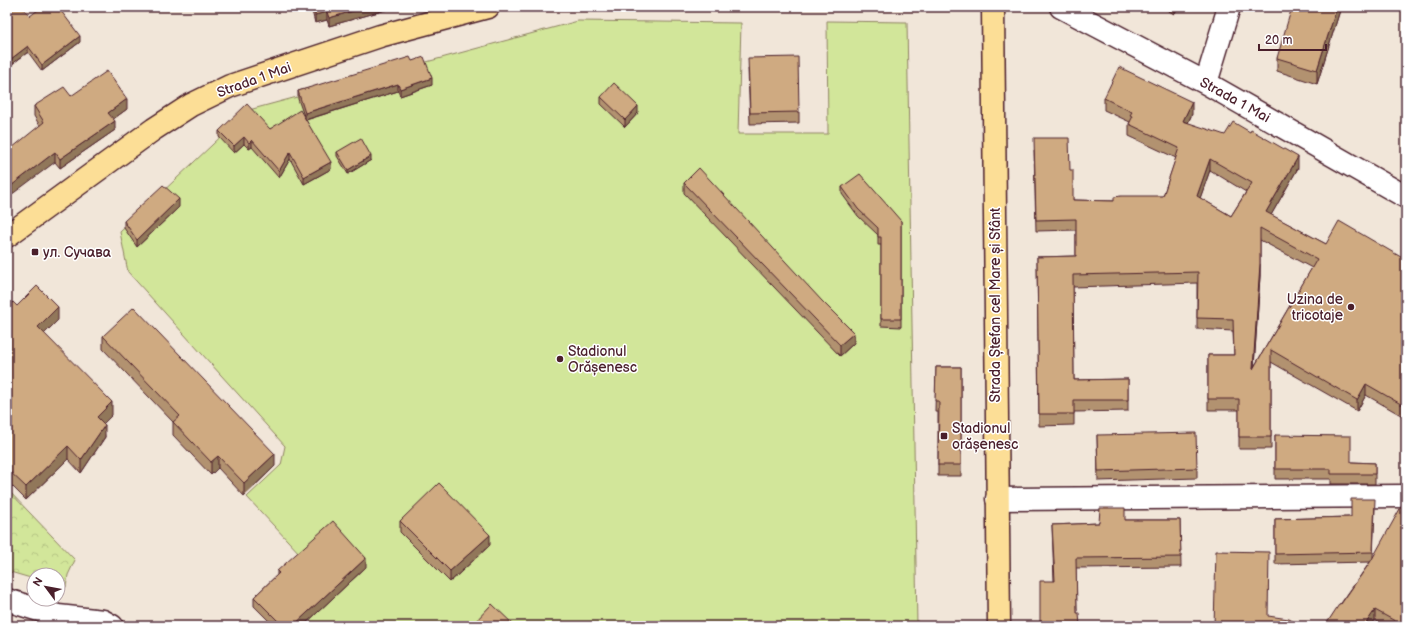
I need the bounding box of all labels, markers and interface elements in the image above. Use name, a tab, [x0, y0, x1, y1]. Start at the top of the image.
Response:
scale bar	[1259, 26, 1326, 52]
text: 20 m	[1265, 33, 1292, 48]
street label: Strada 1 Mai	[215, 59, 293, 101]
street label: Strada 1 Mai	[1197, 74, 1273, 126]
street label: Strada Ștefan cel Mare și Sfânt	[987, 207, 1004, 402]
place label: ул. Сучава	[43, 244, 112, 261]
marker: ул. Сучава	[30, 247, 40, 257]
place label: Uzina de tricotaje	[1287, 291, 1343, 324]
marker: Uzina de tricotaje	[1346, 302, 1356, 312]
place label: Stadionul Orășenesc	[568, 343, 637, 376]
marker: Stadionul Orășenesc	[555, 354, 565, 364]
place label: Stadionul orășenesc	[952, 420, 1018, 453]
marker: Stadionul orășenesc	[939, 431, 949, 441]
north arrow	[26, 567, 66, 607]
text: N	[30, 575, 46, 589]

